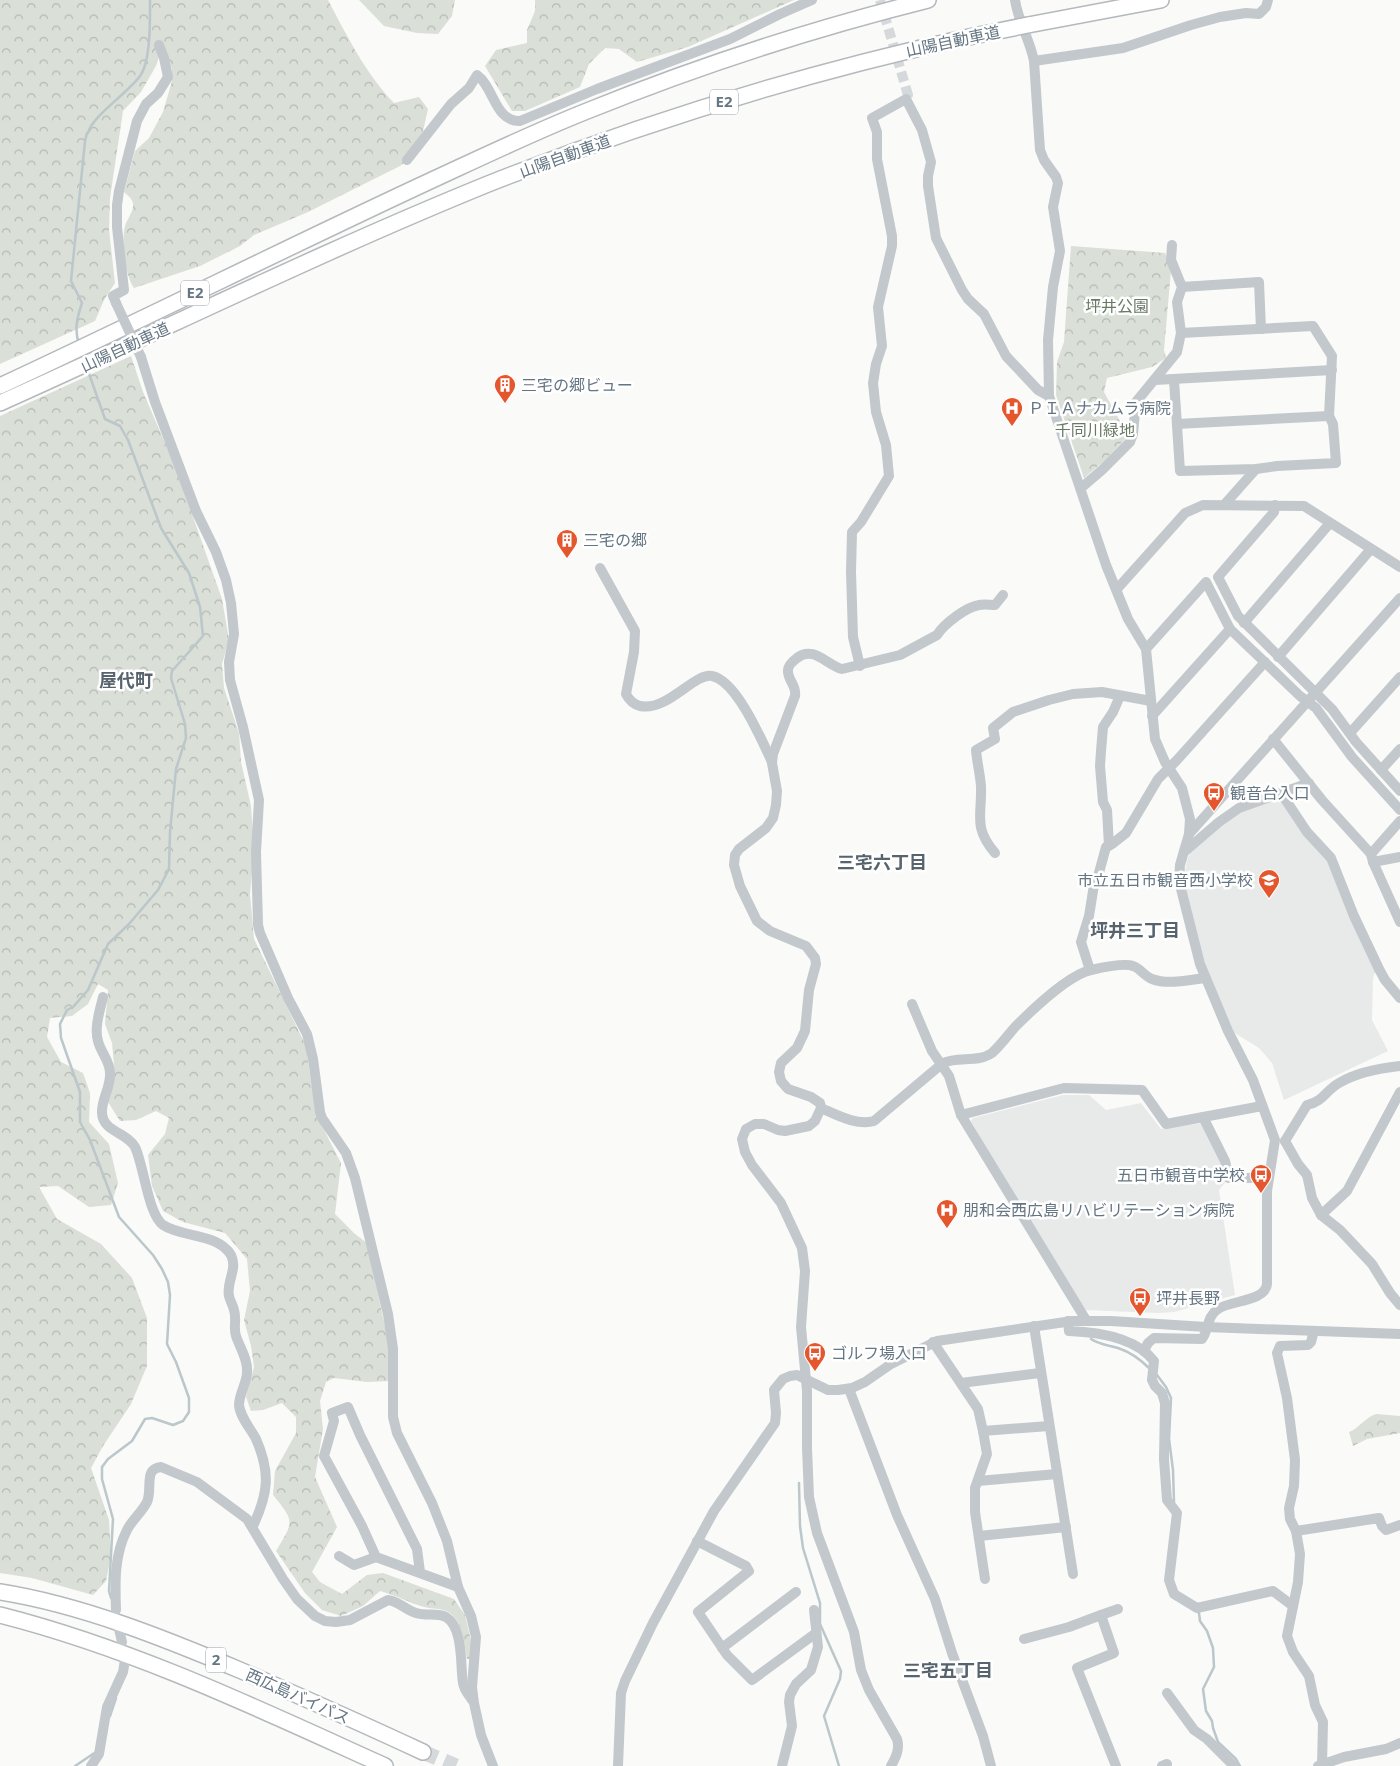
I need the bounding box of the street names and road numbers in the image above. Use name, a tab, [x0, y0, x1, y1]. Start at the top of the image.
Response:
street label: 山陽自動車道	[904, 20, 1002, 62]
road number: E2	[710, 90, 738, 114]
street label: 山陽自動車道	[516, 129, 614, 183]
road number: E2	[181, 280, 209, 306]
street label: 山陽自動車道	[77, 317, 173, 377]
road number: 2	[206, 1648, 226, 1672]
street label: 西広島バイパス	[243, 1663, 353, 1729]

